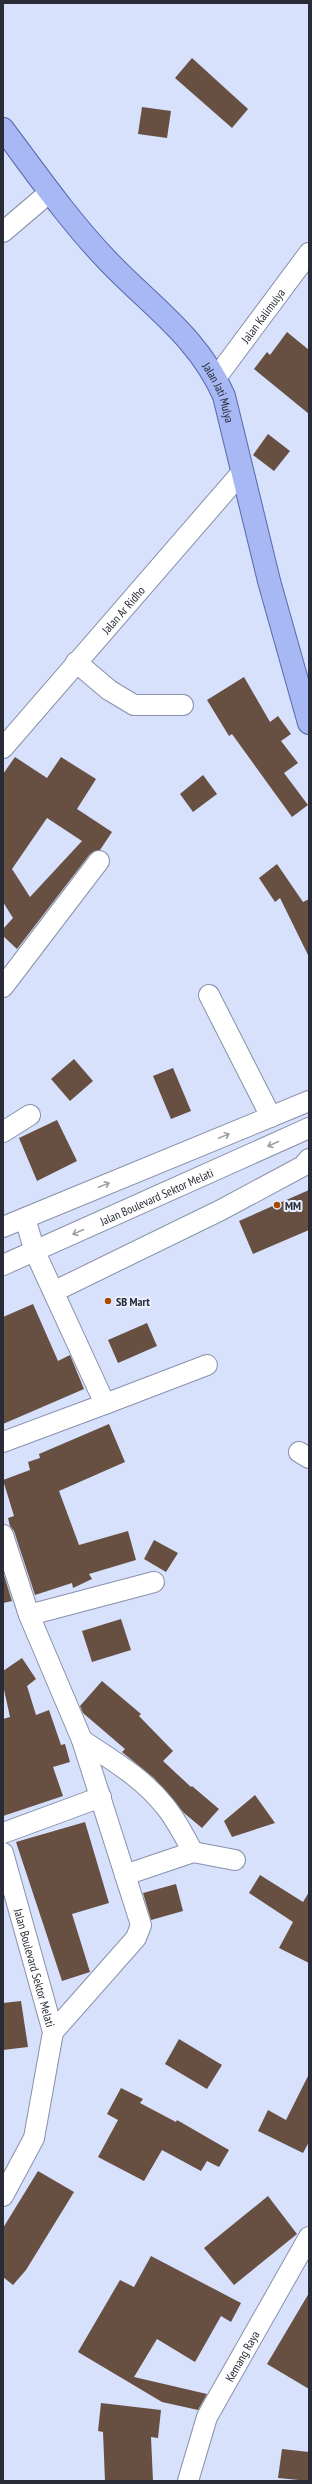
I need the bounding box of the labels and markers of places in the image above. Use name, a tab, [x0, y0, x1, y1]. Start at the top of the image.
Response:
place label: MM	[285, 1198, 301, 1213]
marker: MM	[272, 1200, 282, 1210]
place label: SB Mart	[116, 1294, 150, 1309]
marker: SB Mart	[103, 1296, 113, 1306]

